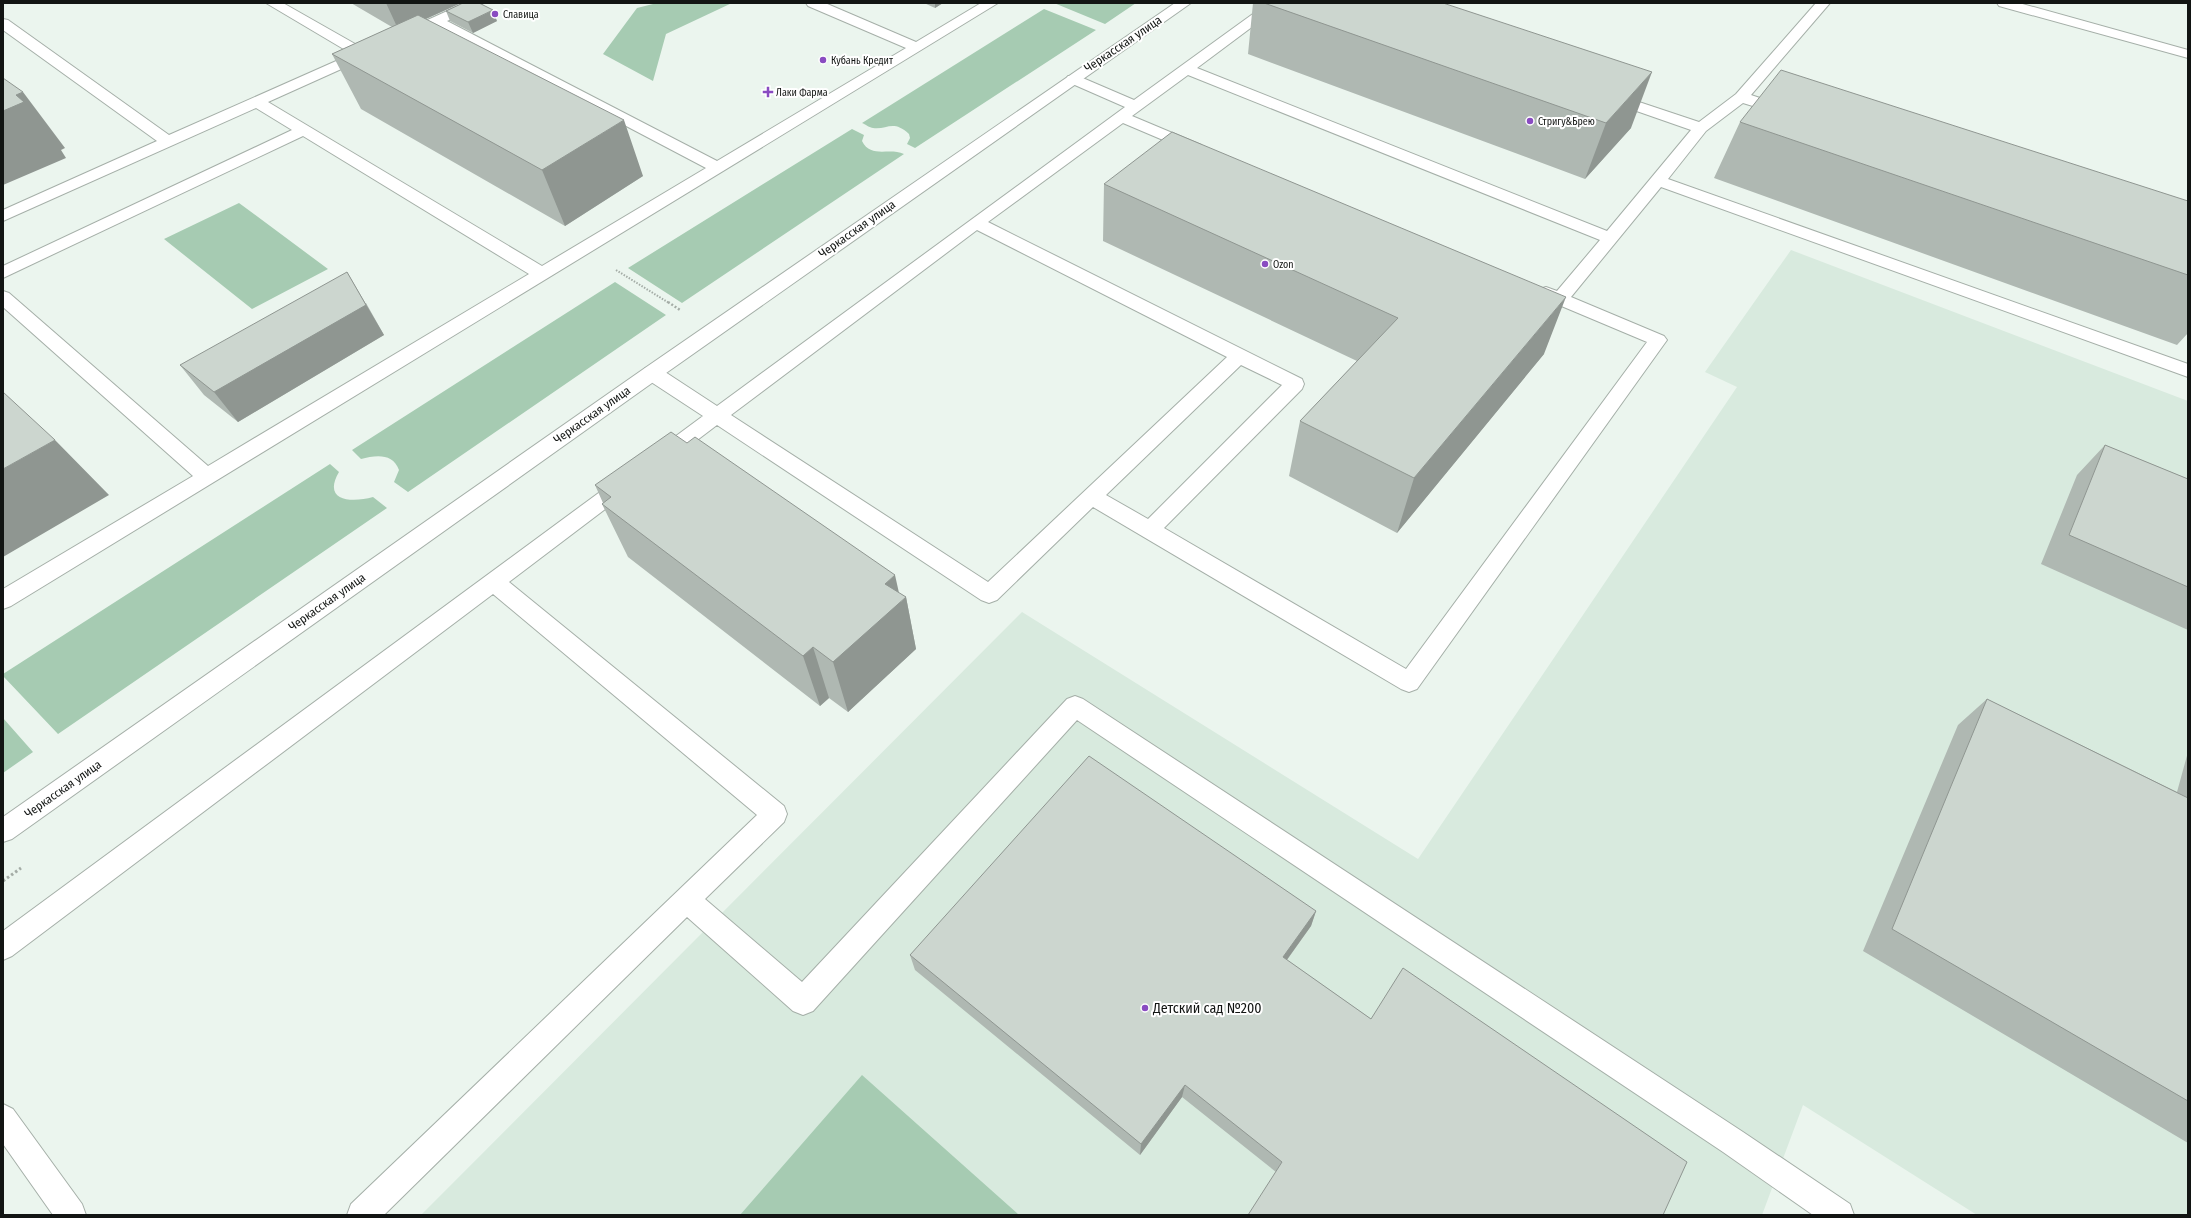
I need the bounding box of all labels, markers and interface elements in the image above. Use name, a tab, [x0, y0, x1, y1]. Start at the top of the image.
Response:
marker: Славица	[490, 9, 500, 19]
place label: Славица	[503, 9, 539, 21]
street label: Черкасская улица	[1082, 13, 1164, 75]
marker: Кубань Кредит	[818, 55, 828, 65]
place label: Кубань Кредит	[831, 55, 894, 67]
marker: Лаки Фарма	[763, 87, 773, 97]
place label: Лаки Фарма	[776, 87, 828, 99]
marker: Стригу&Брею	[1525, 116, 1535, 126]
place label: Стригу&Брею	[1538, 116, 1595, 128]
street label: Черкасская улица	[816, 197, 898, 261]
marker: Ozon	[1260, 259, 1270, 269]
place label: Ozon	[1273, 259, 1294, 271]
street label: Черкасская улица	[551, 383, 633, 447]
street label: Черкасская улица	[286, 570, 368, 634]
street label: Черкасская улица	[22, 757, 104, 821]
place label: Детский сад №200	[1152, 1000, 1262, 1017]
marker: Детский сад №200	[1140, 1003, 1150, 1013]

